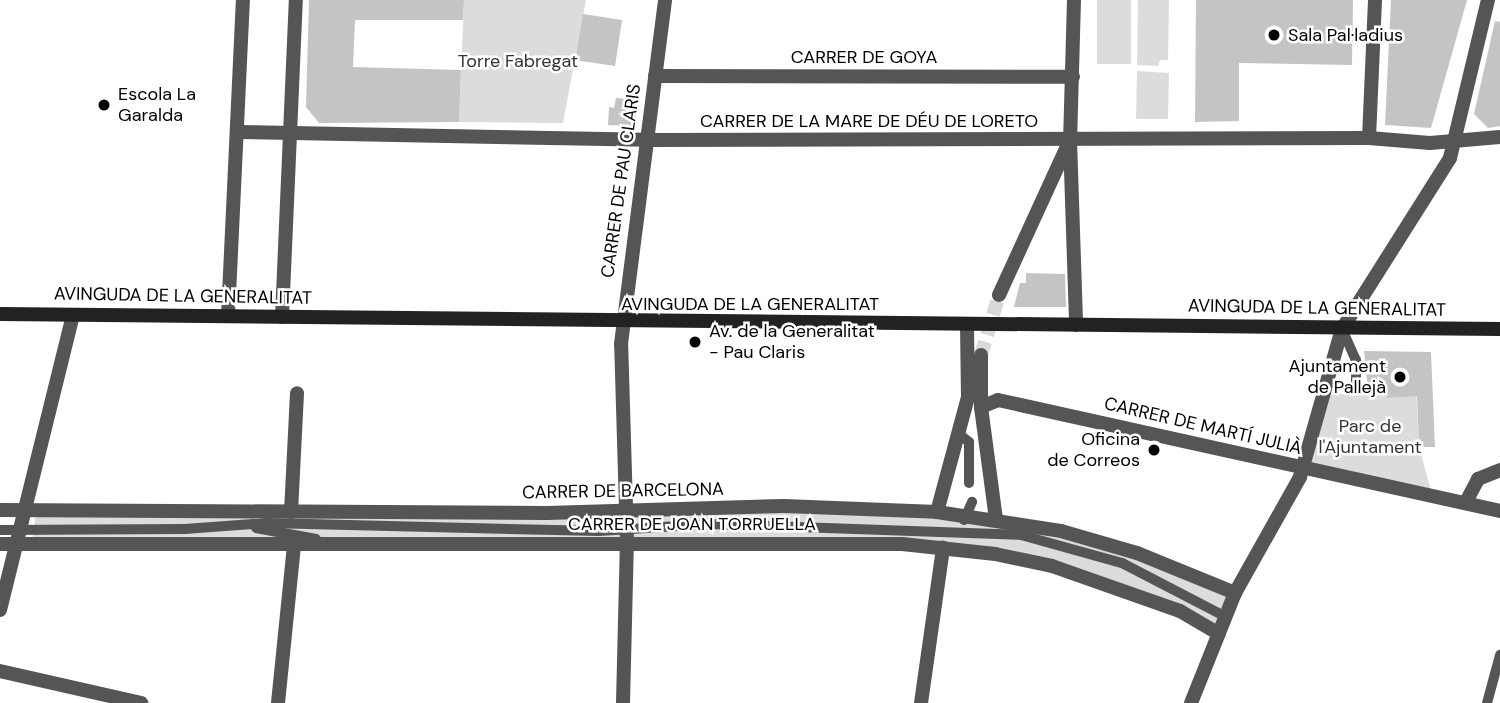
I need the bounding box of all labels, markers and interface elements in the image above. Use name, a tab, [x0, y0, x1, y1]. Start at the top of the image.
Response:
place label: Sala Pal·ladius	[1288, 24, 1403, 46]
marker: Sala Pal·ladius	[1266, 27, 1282, 43]
street label: CARRER DE GOYA	[791, 46, 937, 68]
park label: Torre Fabregat	[458, 50, 578, 72]
street label: CARRER DE PAU CLARIS	[597, 83, 645, 279]
place label: Escola La Garalda	[118, 84, 196, 126]
marker: Escola La Garalda	[96, 97, 112, 113]
street label: CARRER DE LA MARE DE DÉU DE LORETO	[700, 110, 1038, 132]
street label: AVINGUDA DE LA GENERALITAT	[54, 283, 312, 309]
street label: AVINGUDA DE LA GENERALITAT	[621, 293, 879, 315]
street label: AVINGUDA DE LA GENERALITAT	[1188, 295, 1446, 321]
place label: Av. de la Generalitat - Pau Claris	[709, 321, 875, 364]
marker: Av. de la Generalitat - Pau Claris	[687, 334, 703, 350]
place label: Ajuntament de Pallejà	[1289, 356, 1386, 398]
marker: Ajuntament de Pallejà	[1392, 369, 1408, 385]
street label: CARRER DE MARTÍ JULIÀ	[1102, 393, 1304, 459]
park label: Parc de l'Ajuntament	[1318, 416, 1422, 458]
place label: Oficina de Correos	[1047, 429, 1140, 472]
marker: Oficina de Correos	[1146, 442, 1162, 458]
street label: CARRER DE BARCELONA	[522, 478, 724, 504]
street label: CARRER DE JOAN TORRUELLA	[568, 513, 816, 535]

